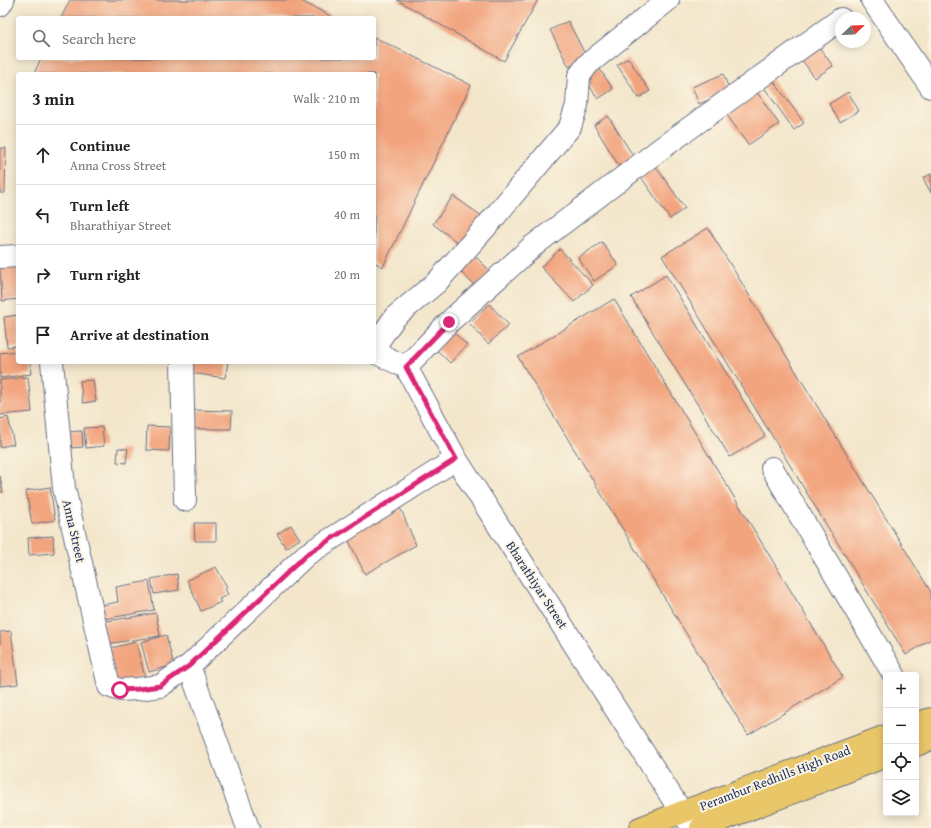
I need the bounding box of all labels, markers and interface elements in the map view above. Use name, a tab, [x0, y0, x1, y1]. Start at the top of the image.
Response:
north arrow	[835, 12, 871, 48]
search box	[16, 16, 376, 60]
icon: search	[30, 27, 52, 49]
text: Search here	[62, 28, 136, 49]
text: 3 min	[32, 86, 74, 111]
text: Walk · 210 m	[293, 89, 360, 108]
text: Continue	[70, 135, 131, 156]
icon: ahead	[32, 144, 54, 166]
text: 150 m	[328, 145, 360, 164]
text: Anna Cross Street	[70, 156, 166, 175]
text: Turn left	[70, 195, 129, 216]
icon: left	[32, 204, 54, 226]
text: 40 m	[334, 205, 360, 224]
text: Bharathiyar Street	[70, 216, 171, 235]
icon: right	[32, 264, 54, 286]
text: Turn right	[70, 264, 141, 285]
text: 20 m	[334, 265, 360, 284]
route end	[440, 313, 458, 331]
icon: arrive	[32, 324, 54, 346]
text: Arrive at destination	[70, 324, 209, 345]
street label: Anna Street	[58, 497, 91, 565]
street label: Bharathiyar Street	[501, 537, 573, 633]
map controls	[883, 672, 919, 816]
button: +	[883, 672, 919, 708]
route start	[111, 681, 129, 699]
button: −	[883, 708, 919, 744]
street label: Perambur Redhills High Road	[697, 740, 853, 816]
button: locate	[883, 744, 919, 780]
button: layers	[883, 780, 919, 816]

